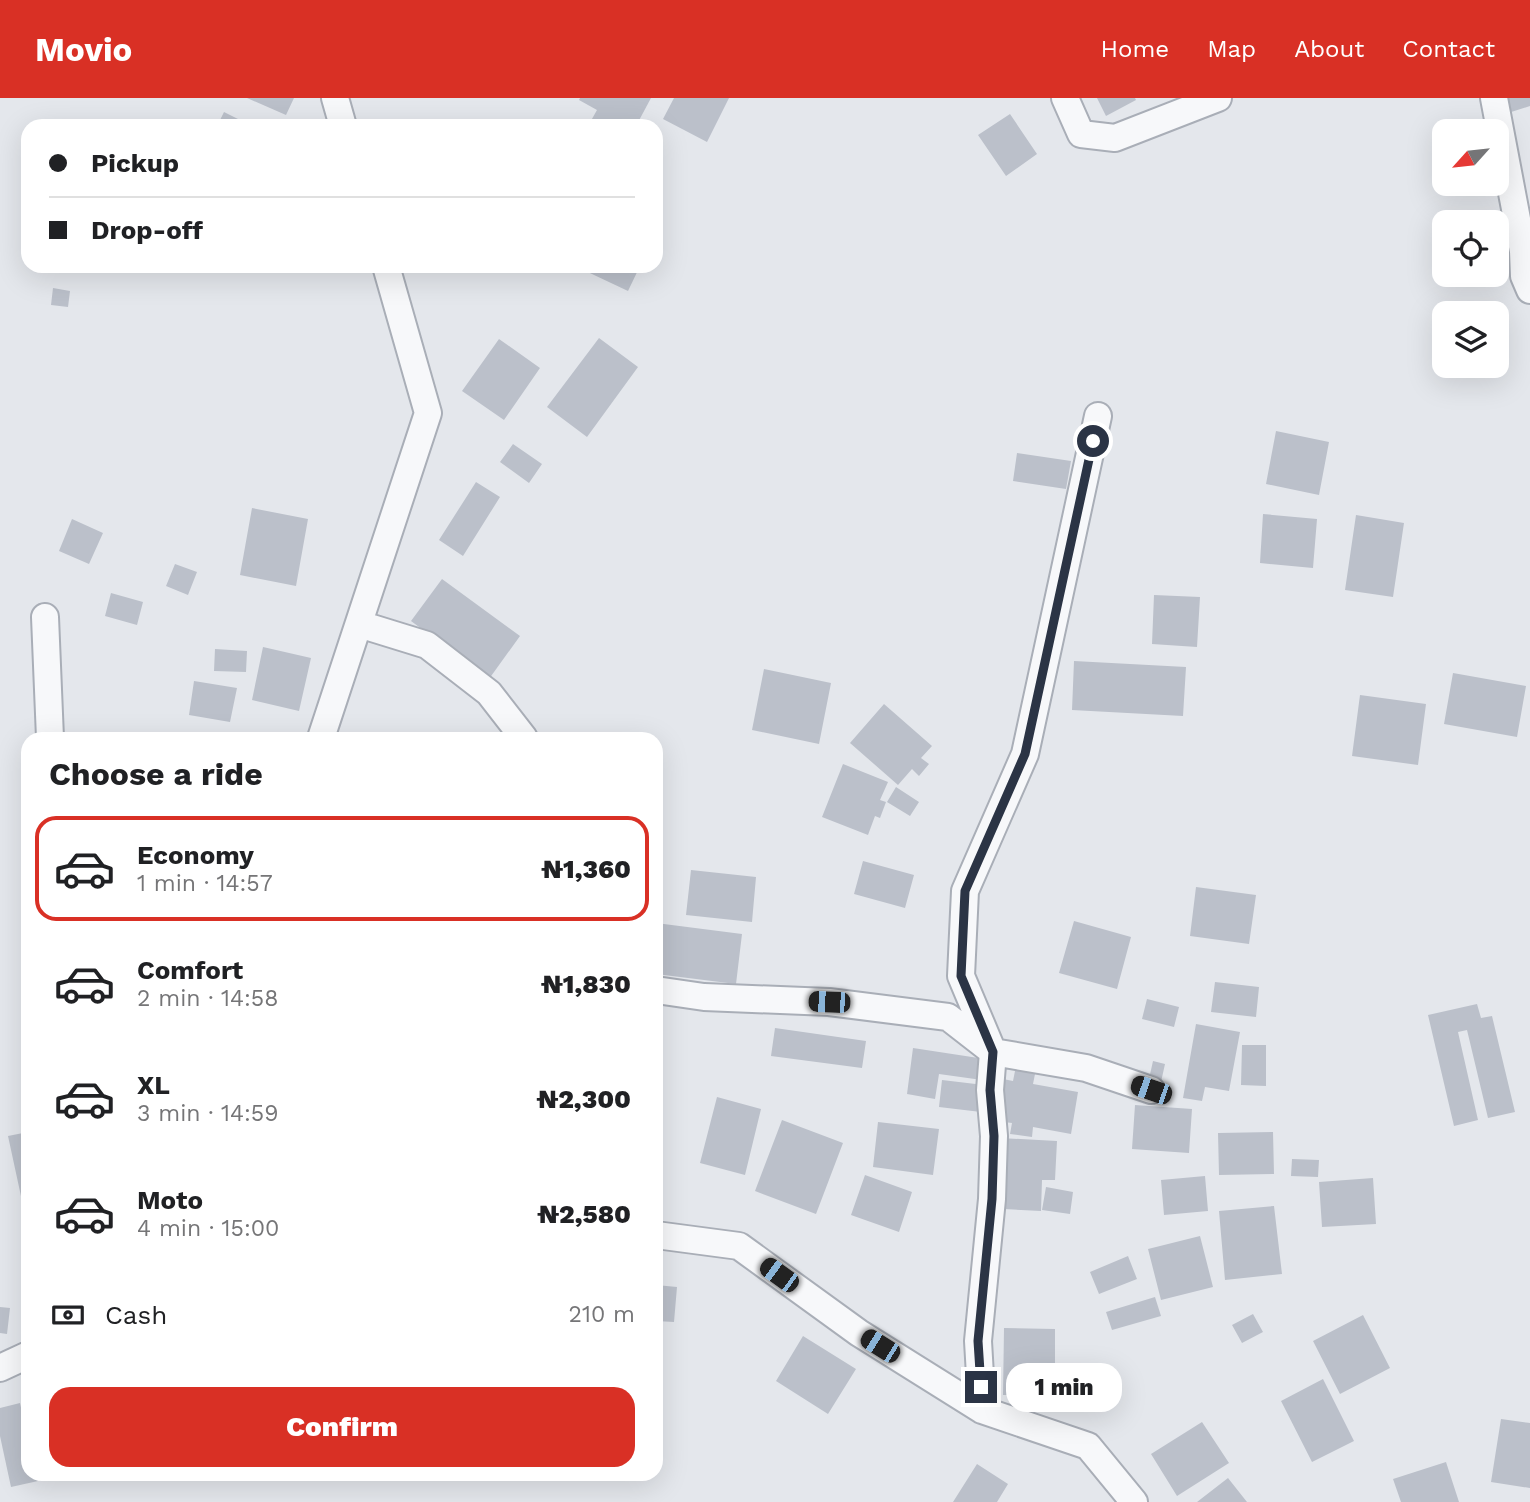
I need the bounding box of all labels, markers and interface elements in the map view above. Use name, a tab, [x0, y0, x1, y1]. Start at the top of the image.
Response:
text: Movio	[35, 30, 132, 69]
text: Home	[1101, 35, 1169, 63]
text: Map	[1207, 35, 1256, 63]
text: About	[1294, 35, 1364, 63]
text: Contact	[1402, 35, 1495, 63]
north arrow	[1432, 119, 1508, 196]
map controls	[1432, 119, 1509, 378]
text: Pickup	[91, 148, 179, 178]
button: locate	[1432, 210, 1509, 287]
text: Drop-off	[91, 215, 203, 245]
button: layers	[1432, 301, 1509, 378]
route start	[1077, 425, 1109, 457]
text: Choose a ride	[49, 755, 263, 793]
icon: car	[53, 837, 116, 900]
text: Economy	[137, 840, 254, 870]
text: ₦1,360	[541, 854, 631, 884]
text: 1 min · 14:57	[137, 870, 273, 897]
icon: car	[53, 952, 116, 1015]
text: Comfort	[137, 955, 243, 985]
text: ₦1,830	[541, 969, 631, 999]
text: 2 min · 14:58	[137, 985, 278, 1012]
car	[808, 991, 851, 1013]
icon: car	[53, 1067, 116, 1130]
text: XL	[137, 1070, 170, 1100]
car	[1128, 1073, 1175, 1107]
text: ₦2,300	[536, 1084, 631, 1114]
text: 3 min · 14:59	[137, 1100, 278, 1127]
icon: car	[53, 1182, 116, 1245]
text: Moto	[137, 1185, 203, 1215]
text: ₦2,580	[537, 1199, 631, 1229]
text: 4 min · 15:00	[137, 1215, 279, 1242]
car	[756, 1254, 803, 1296]
icon: cash	[49, 1296, 87, 1334]
text: Cash	[105, 1300, 167, 1330]
text: 210 m	[569, 1301, 635, 1328]
car	[857, 1326, 904, 1366]
callout: 1 min	[1006, 1362, 1121, 1412]
route end	[965, 1371, 997, 1403]
text: 1 min	[1034, 1374, 1094, 1401]
button: Confirm	[49, 1387, 635, 1467]

